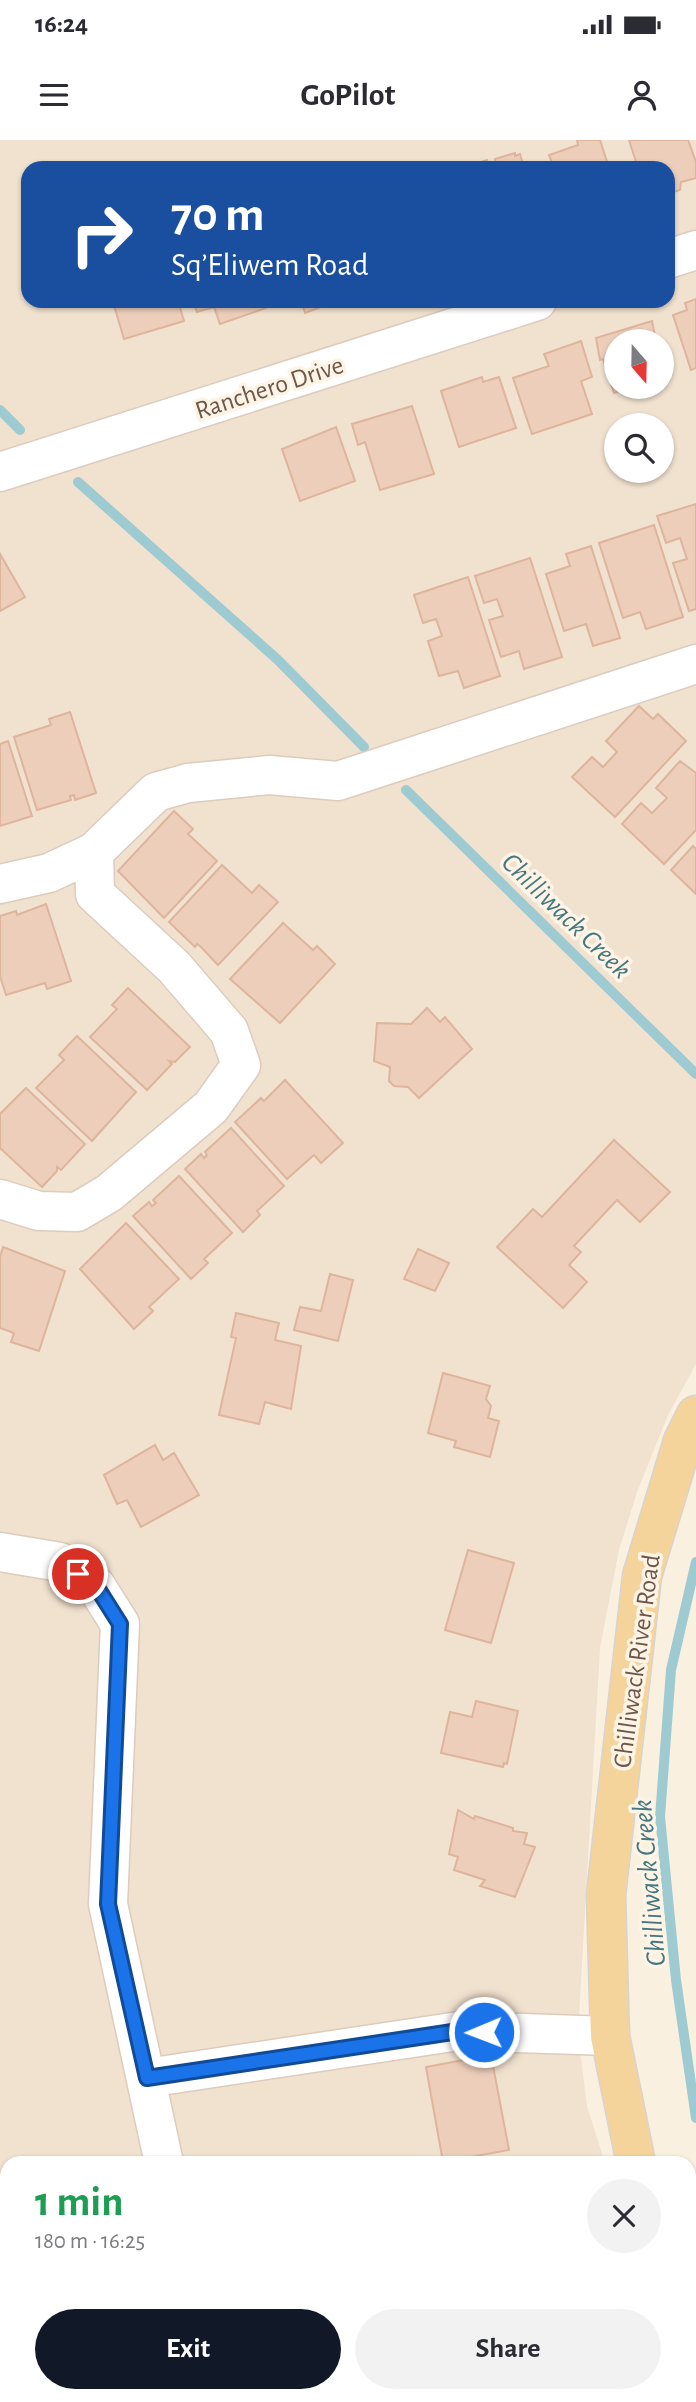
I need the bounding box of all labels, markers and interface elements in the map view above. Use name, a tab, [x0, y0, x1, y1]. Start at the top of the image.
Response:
text: 16:24	[35, 11, 88, 37]
icon: menu	[35, 76, 73, 114]
icon: person	[623, 76, 661, 114]
text: GoPilot	[301, 79, 395, 111]
icon: right	[56, 189, 147, 280]
text: 70 m	[171, 191, 265, 240]
text: Sq’Eliwem Road	[171, 249, 369, 281]
north arrow	[604, 329, 674, 399]
map controls	[604, 329, 674, 483]
street label: Ranchero Drive	[192, 352, 347, 424]
button: search	[604, 413, 674, 483]
water label: Chilliwack Creek	[496, 848, 636, 985]
pin	[48, 1544, 108, 1604]
street label: Chilliwack River Road	[609, 1553, 665, 1770]
icon: arrive	[59, 1555, 97, 1593]
water label: Chilliwack Creek	[629, 1798, 671, 1967]
position arrow	[447, 1995, 521, 2069]
button: close	[587, 2179, 661, 2253]
text: 1 min	[35, 2181, 124, 2223]
text: 180 m · 16:25	[35, 2230, 145, 2253]
button: Exit	[35, 2309, 341, 2389]
button: Share	[355, 2309, 661, 2389]

